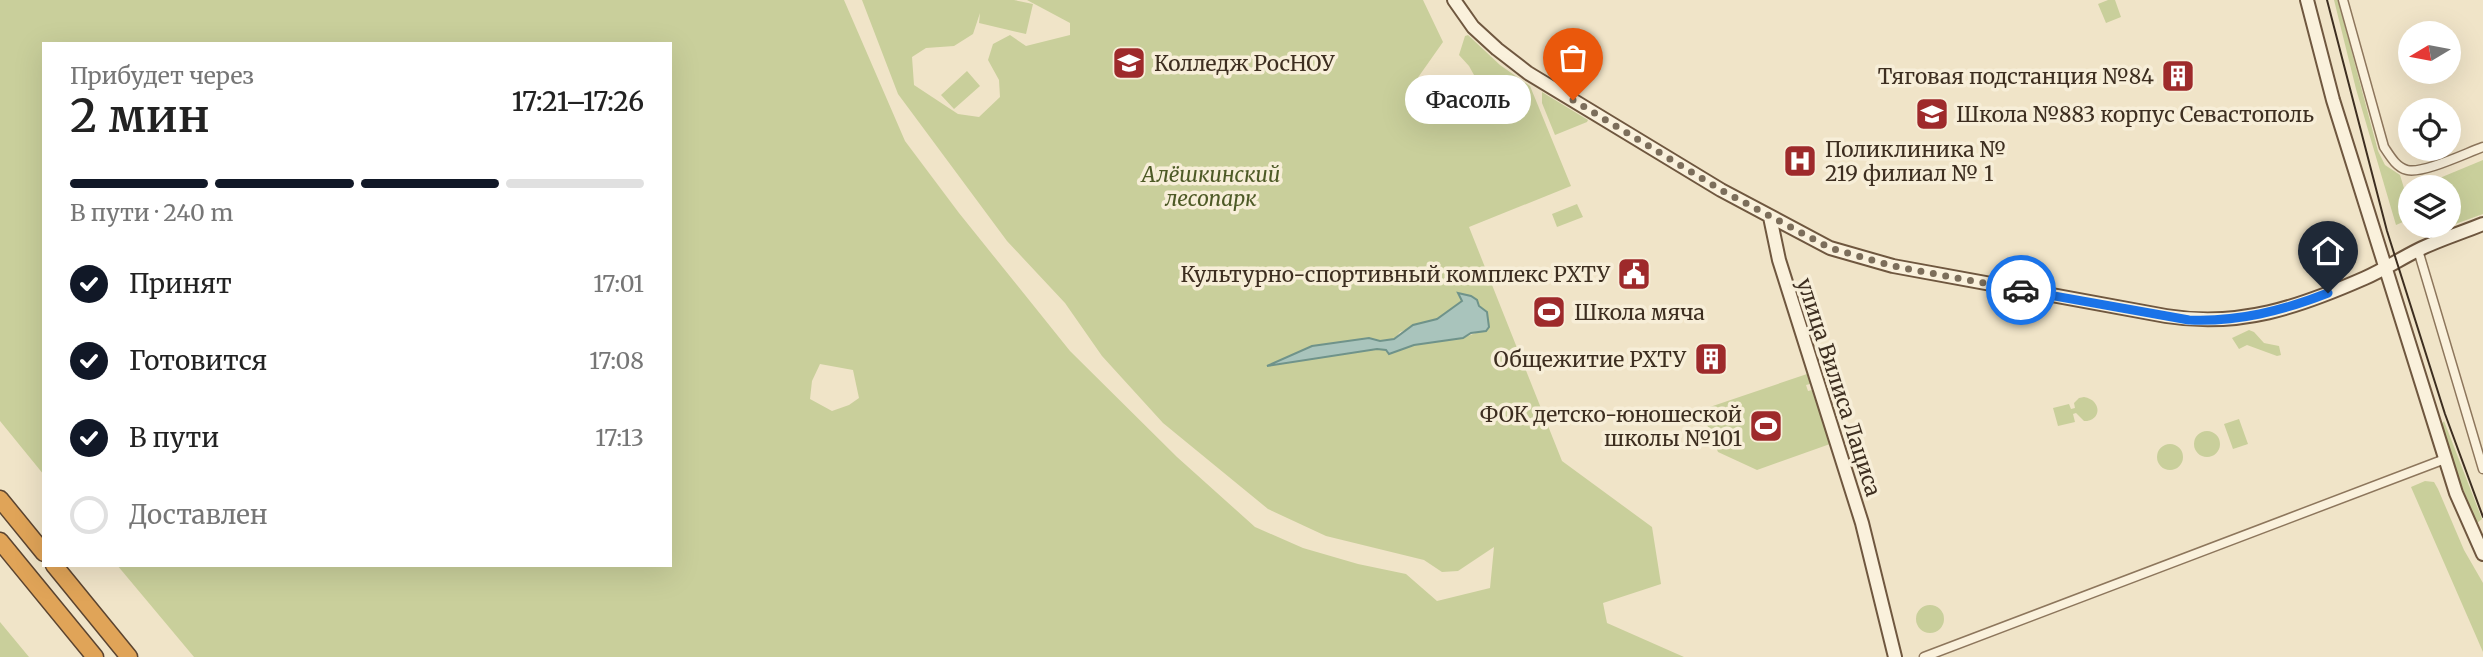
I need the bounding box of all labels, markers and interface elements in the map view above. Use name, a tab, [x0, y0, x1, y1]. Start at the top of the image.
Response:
north arrow	[2398, 21, 2460, 84]
map controls	[2398, 21, 2461, 238]
pin	[1543, 28, 1603, 100]
icon: bag	[1554, 39, 1592, 77]
school or university icon: Колледж РосНОУ	[1110, 44, 1148, 82]
place label: Колледж РосНОУ	[1154, 50, 1335, 77]
building icon: Тяговая подстанция №84	[2159, 57, 2197, 95]
text: Прибудет через	[70, 61, 254, 90]
place label: Тяговая подстанция №84	[1878, 63, 2154, 90]
callout: Фасоль	[1405, 76, 1531, 124]
text: 17:21–17:26	[512, 85, 644, 118]
text: Фасоль	[1426, 85, 1510, 114]
text: 2 мин	[70, 87, 210, 145]
school or university icon: Школа №883 корпус Севастополь	[1913, 95, 1951, 133]
button: locate	[2398, 98, 2461, 161]
place label: Школа №883 корпус Севастополь	[1956, 101, 2314, 128]
place label: Поликлиника № 219 филиал № 1	[1825, 136, 2007, 187]
hospital icon: Поликлиника № 219 филиал № 1	[1781, 142, 1819, 180]
park label: Алёшкинский лесопарк	[1140, 161, 1280, 212]
button: layers	[2398, 175, 2461, 238]
text: В пути · 240 m	[70, 198, 233, 227]
pin	[2298, 221, 2358, 293]
icon: home	[2309, 232, 2347, 270]
public building icon: Культурно-спортивный комплекс РХТУ	[1615, 255, 1653, 293]
courier	[1986, 255, 2056, 325]
place label: Культурно-спортивный комплекс РХТУ	[1181, 261, 1611, 288]
icon: check	[70, 265, 108, 303]
text: Принят	[129, 267, 232, 300]
text: 17:01	[593, 269, 644, 298]
icon: car	[2002, 271, 2040, 309]
street label: улица Вилиса Лациса	[1791, 274, 1887, 500]
sports icon: Школа мяча	[1530, 293, 1568, 331]
place label: Школа мяча	[1574, 299, 1705, 326]
building icon: Общежитие РХТУ	[1692, 340, 1730, 378]
icon: check	[70, 342, 108, 380]
text: Готовится	[129, 344, 267, 377]
text: 17:08	[589, 346, 644, 375]
place label: Общежитие РХТУ	[1494, 346, 1687, 373]
place label: ФОК детско-юношеской школы №101	[1480, 401, 1742, 452]
sports icon: ФОК детско-юношеской школы №101	[1747, 407, 1785, 445]
icon: check	[70, 419, 108, 457]
text: В пути	[129, 421, 219, 454]
text: 17:13	[595, 423, 644, 452]
text: Доставлен	[129, 498, 268, 531]

